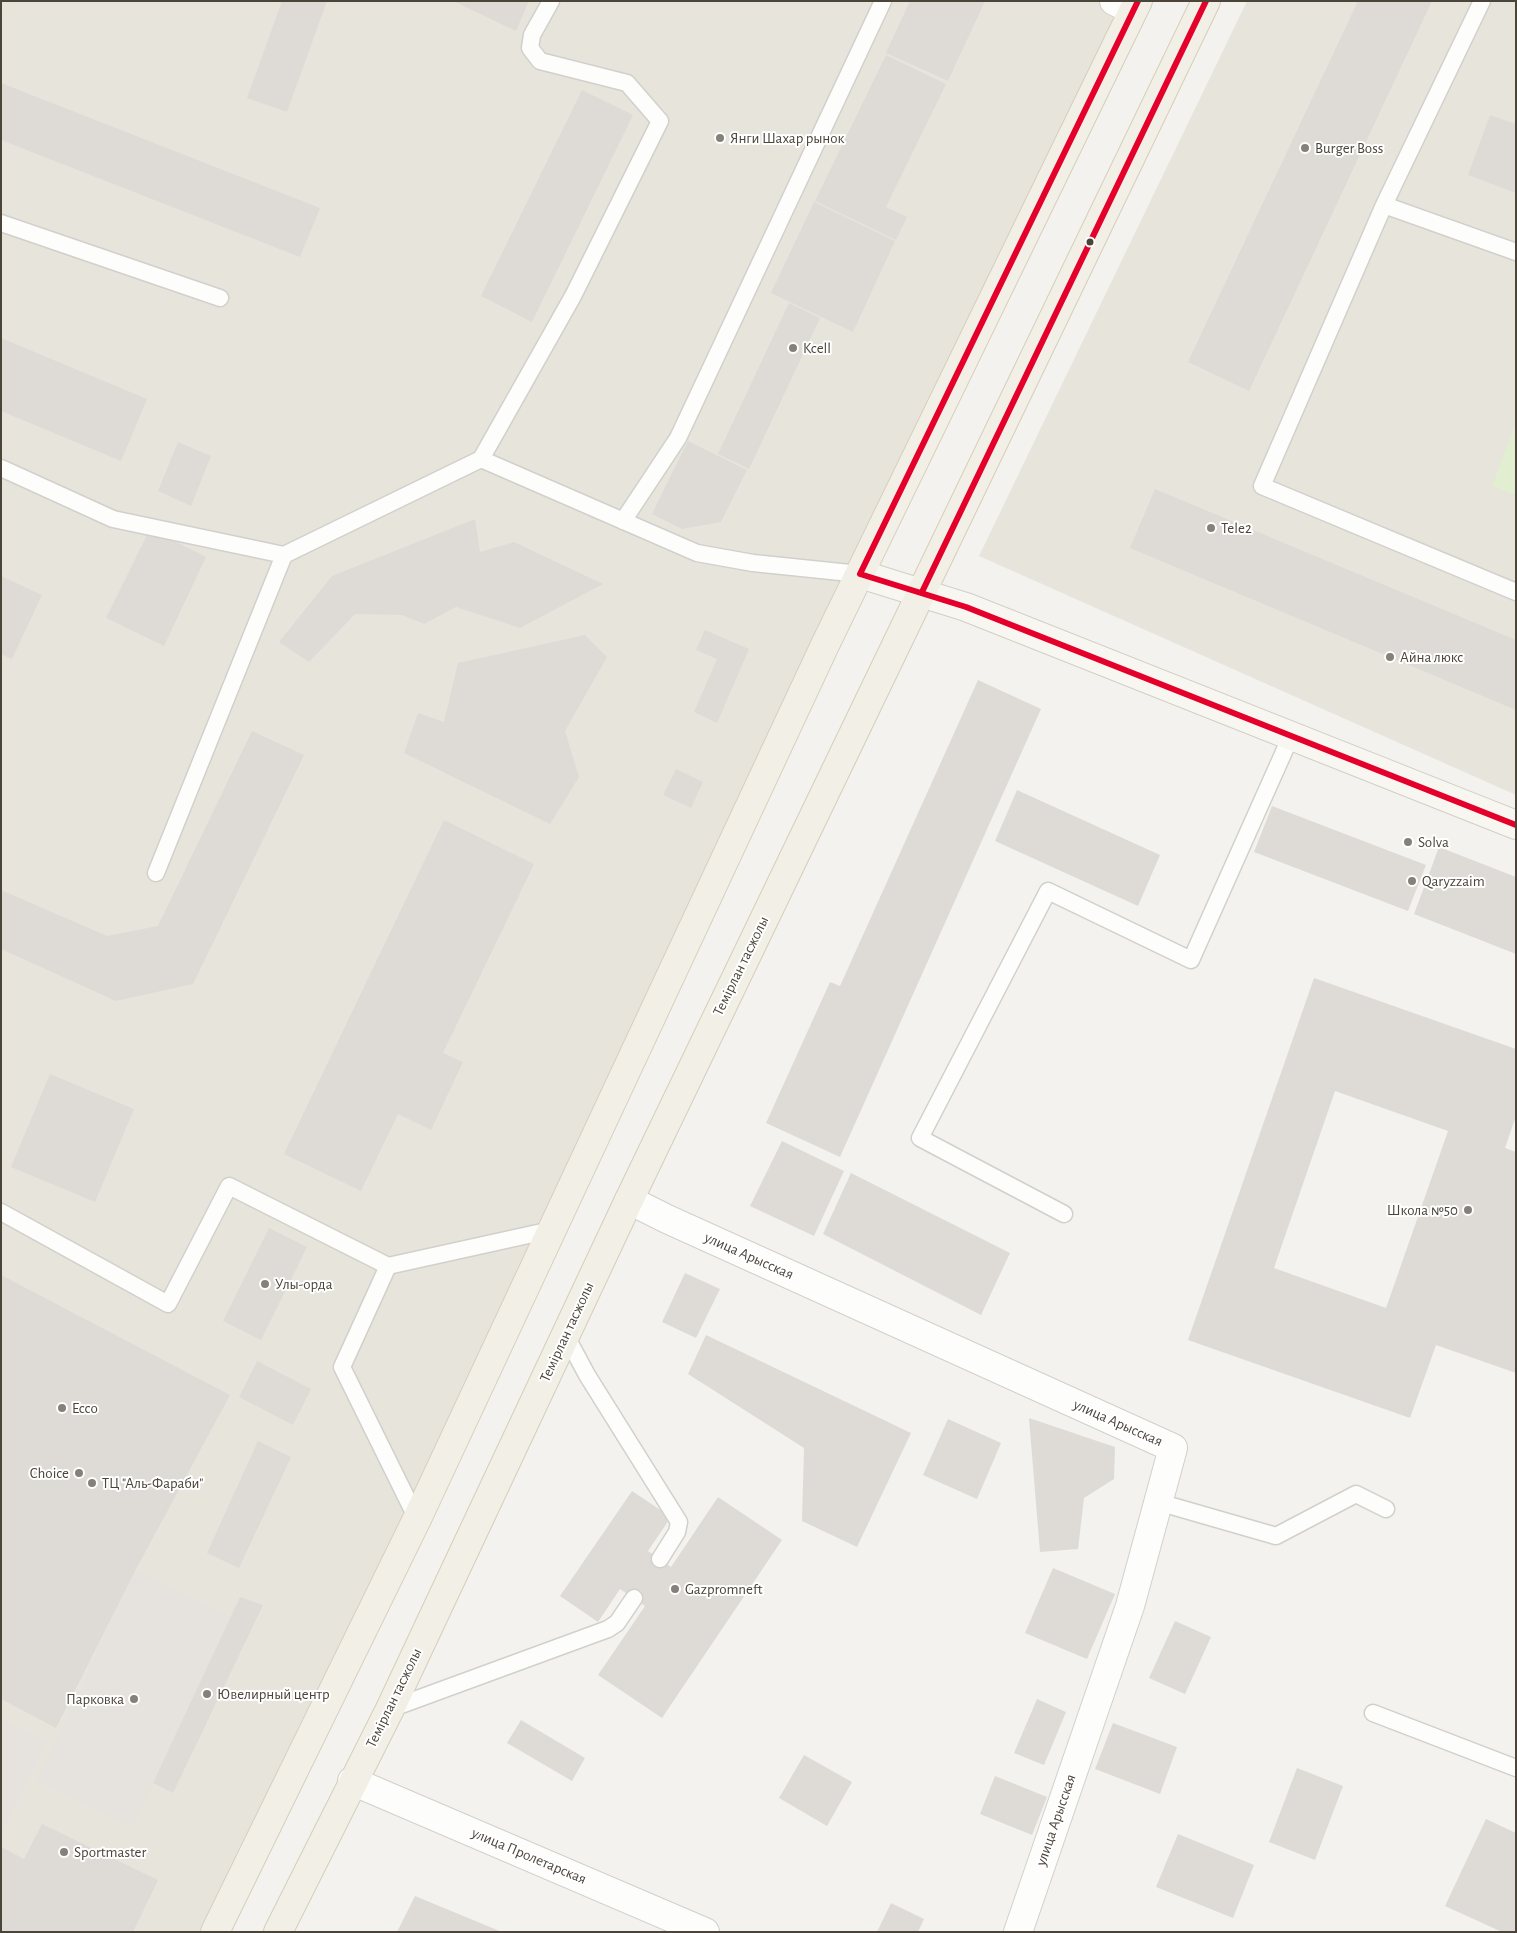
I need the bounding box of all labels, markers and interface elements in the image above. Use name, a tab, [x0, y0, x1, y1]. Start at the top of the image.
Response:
place label: Янги Шахар рынок	[730, 129, 844, 147]
marker: Янги Шахар рынок	[714, 132, 726, 144]
place label: Burger Boss	[1315, 139, 1383, 157]
marker: Burger Boss	[1299, 142, 1311, 154]
unlabelled marker	[1085, 237, 1095, 247]
place label: Kcell	[803, 339, 831, 357]
marker: Kcell	[787, 342, 799, 354]
place label: Tele2	[1221, 519, 1252, 537]
marker: Tele2	[1205, 522, 1217, 534]
place label: Айна люкс	[1400, 648, 1463, 666]
marker: Айна люкс	[1384, 651, 1396, 663]
place label: Solva	[1418, 833, 1449, 851]
marker: Solva	[1402, 836, 1414, 848]
place label: Qaryzzaim	[1422, 872, 1485, 890]
marker: Qaryzzaim	[1406, 875, 1418, 887]
street label: Темірлан тасжолы	[709, 913, 773, 1019]
place label: Школа №50	[1387, 1201, 1458, 1219]
marker: Школа №50	[1462, 1204, 1474, 1216]
street label: улица Арысская	[702, 1228, 796, 1284]
place label: Улы-орда	[275, 1275, 333, 1293]
marker: Улы-орда	[259, 1278, 271, 1290]
street label: Темірлан тасжолы	[536, 1279, 598, 1385]
street label: улица Арысская	[1071, 1395, 1165, 1451]
place label: Ecco	[72, 1399, 98, 1417]
marker: Ecco	[56, 1402, 68, 1414]
place label: Choice	[30, 1464, 69, 1482]
marker: Choice	[73, 1467, 85, 1479]
place label: ТЦ "Аль-Фараби"	[102, 1474, 203, 1492]
marker: ТЦ "Аль-Фараби"	[86, 1477, 98, 1489]
place label: Gazpromneft	[685, 1580, 762, 1598]
marker: Gazpromneft	[669, 1583, 681, 1595]
street label: Темірлан тасжолы	[362, 1645, 426, 1751]
place label: Ювелирный центр	[217, 1685, 330, 1703]
marker: Ювелирный центр	[201, 1688, 213, 1700]
place label: Парковка	[66, 1690, 124, 1708]
marker: Парковка	[128, 1693, 140, 1705]
street label: улица Арысская	[1032, 1772, 1080, 1868]
street label: улица Пролетарская	[469, 1824, 589, 1888]
place label: Sportmaster	[74, 1843, 146, 1861]
marker: Sportmaster	[58, 1846, 70, 1858]

